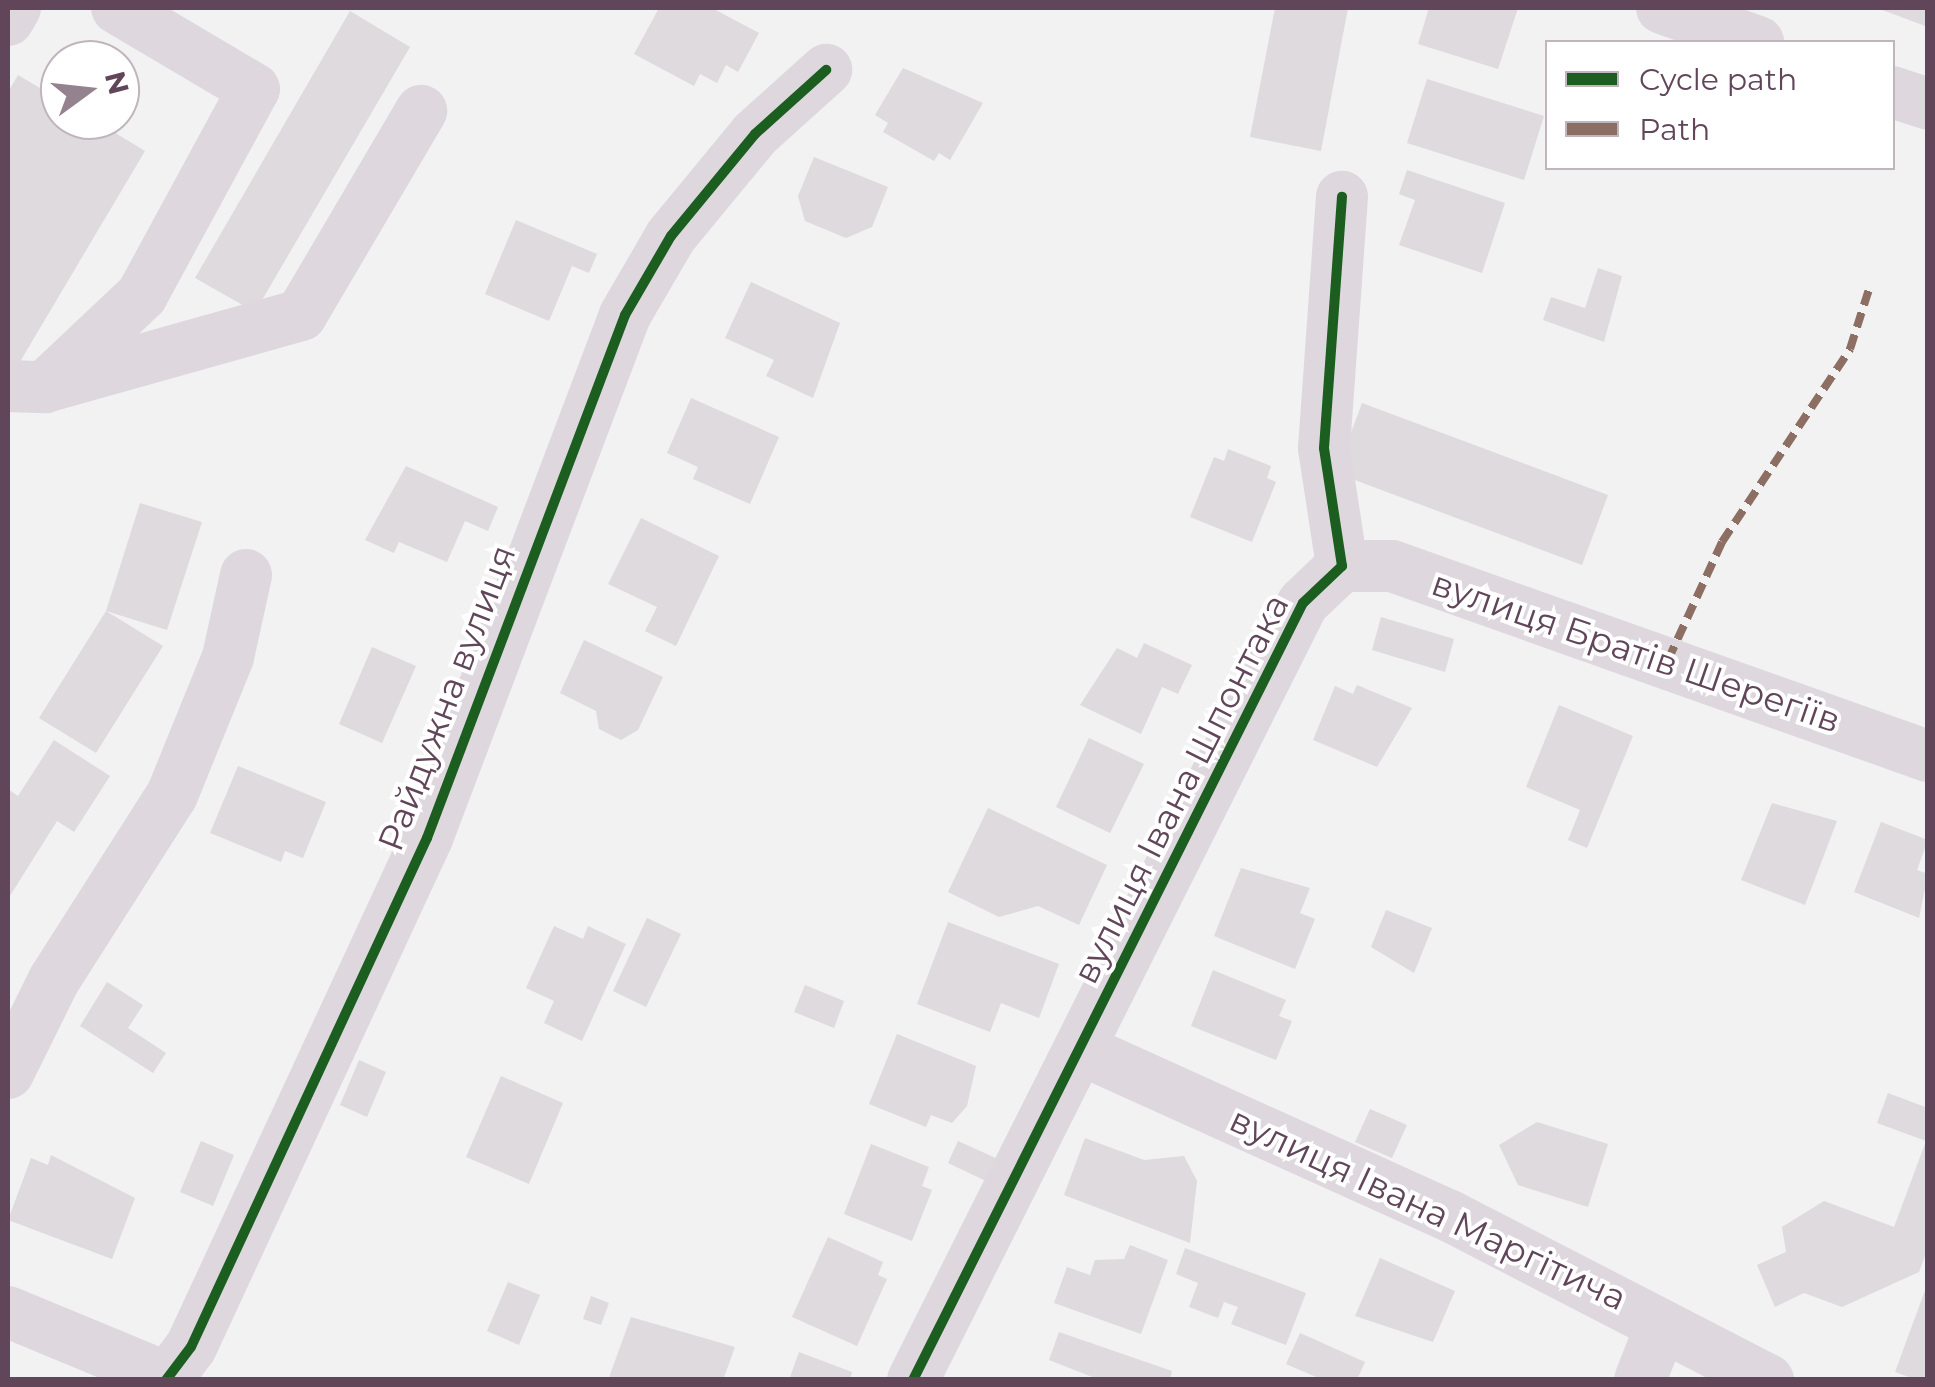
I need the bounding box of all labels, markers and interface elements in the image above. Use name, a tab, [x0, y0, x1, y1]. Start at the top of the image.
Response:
north arrow	[40, 40, 140, 140]
legend	[1545, 40, 1895, 170]
text: Cycle path	[1639, 61, 1797, 98]
text: N	[98, 67, 136, 98]
text: Path	[1639, 111, 1710, 148]
street label: Райдужна вулиця	[369, 539, 525, 857]
street label: вулиця Братів Шерегіїв	[1426, 562, 1846, 742]
street label: вулиця Івана Шпонтака	[1064, 587, 1298, 991]
street label: вулиця Івана Маргітича	[1223, 1099, 1633, 1319]

